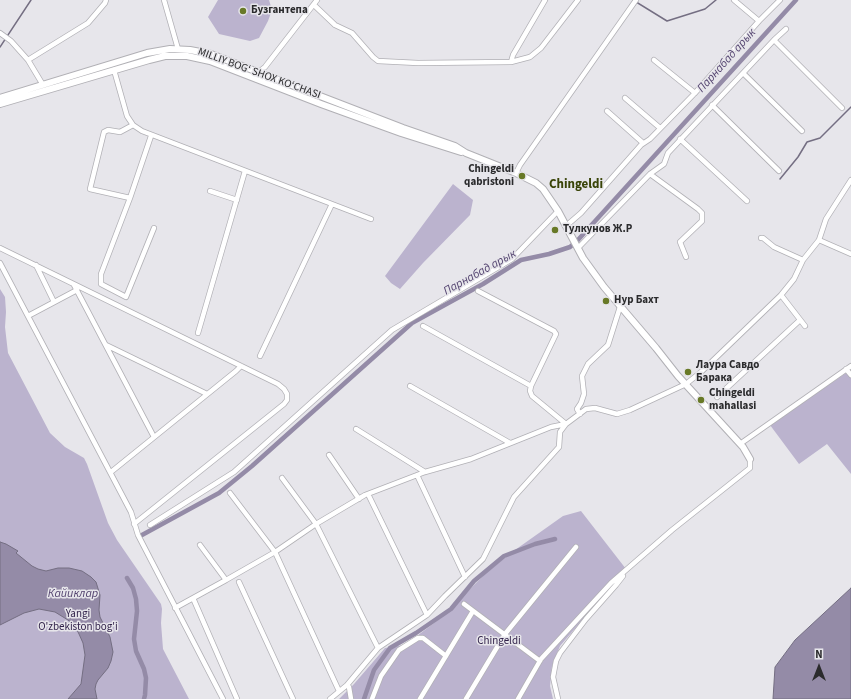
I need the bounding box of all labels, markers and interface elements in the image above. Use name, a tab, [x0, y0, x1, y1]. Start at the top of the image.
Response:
place label: Бузгантепа	[251, 4, 308, 18]
marker: Бузгантепа	[238, 6, 248, 16]
water label: Парнабад арык	[695, 26, 759, 96]
street label: MILLIY BOG‘ SHOX KO‘CHASI	[196, 46, 322, 102]
place label: Chingeldi qabristoni	[464, 163, 514, 189]
marker: Chingeldi qabristoni	[517, 171, 527, 181]
district label: Chingeldi	[549, 177, 603, 193]
place label: Тулкунов Ж.Р	[563, 223, 632, 237]
marker: Тулкунов Ж.Р	[550, 225, 560, 235]
water label: Парнабад арык	[441, 247, 519, 299]
place label: Нур Бахт	[614, 294, 659, 308]
marker: Нур Бахт	[601, 296, 611, 306]
place label: Лаура Савдо Барака	[696, 359, 759, 385]
marker: Лаура Савдо Барака	[683, 367, 693, 377]
place label: Chingeldi mahallasi	[709, 387, 756, 413]
marker: Chingeldi mahallasi	[696, 395, 706, 405]
water label: Кайиклар	[48, 587, 98, 601]
park label: Yangi O'zbekiston bog'i	[38, 608, 118, 634]
park label: Chingeldi	[477, 635, 521, 649]
north arrow	[799, 647, 839, 687]
text: N	[815, 647, 823, 662]

